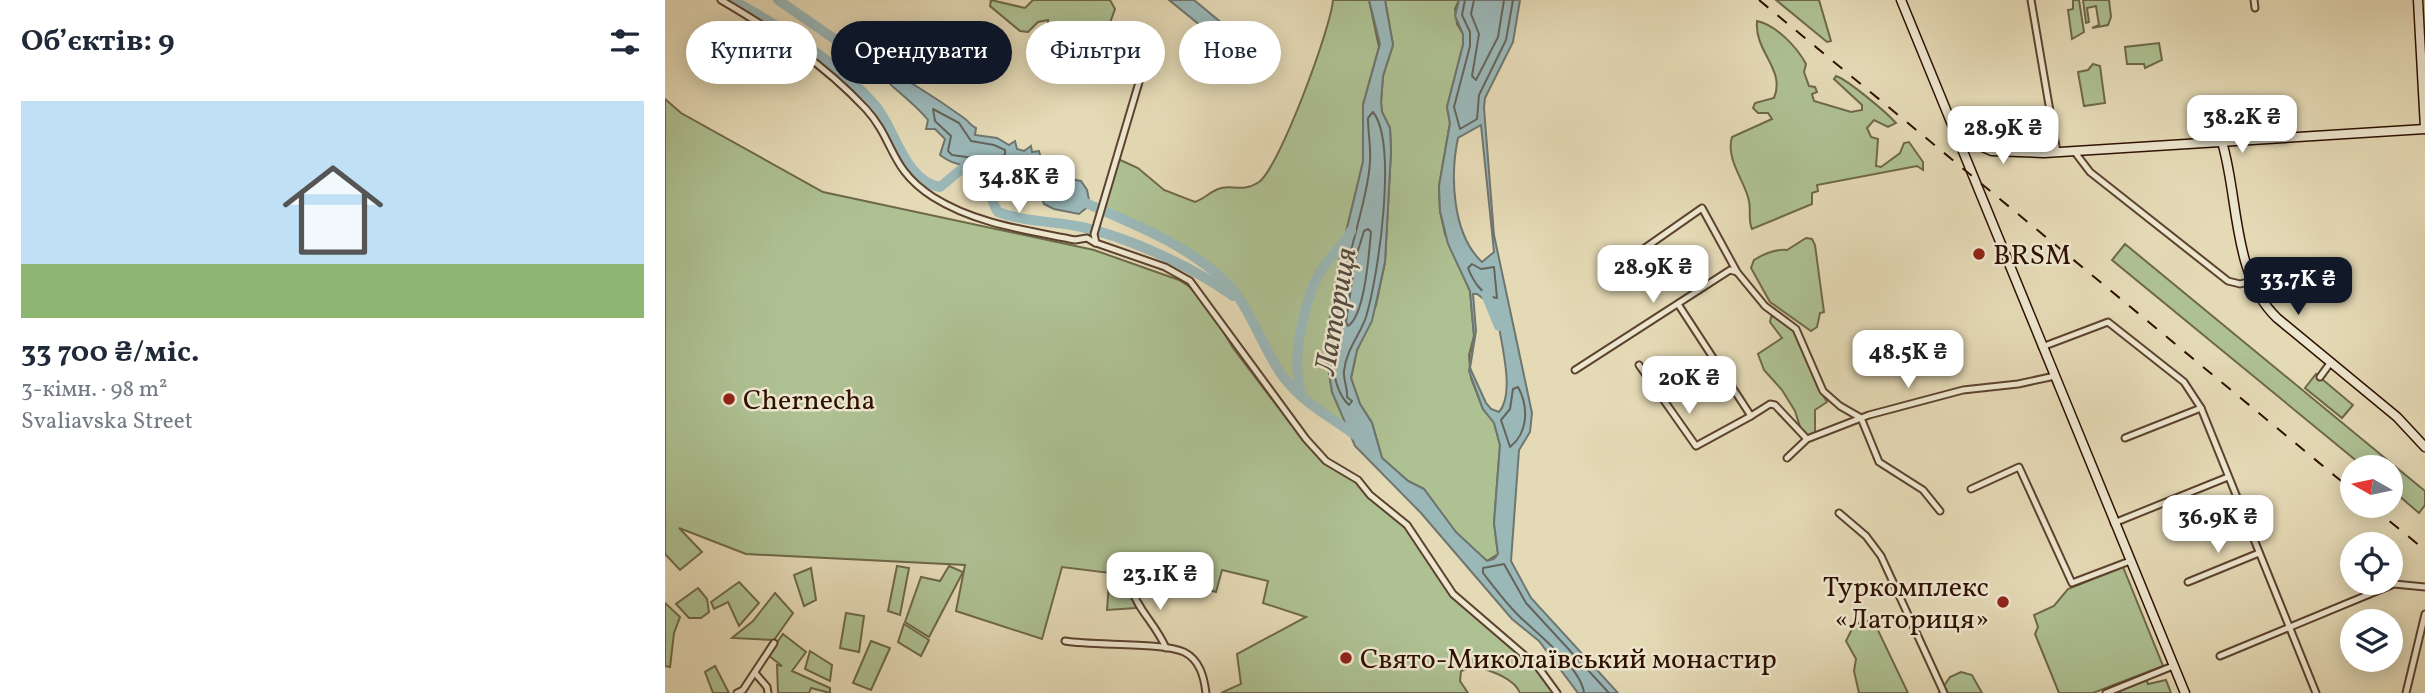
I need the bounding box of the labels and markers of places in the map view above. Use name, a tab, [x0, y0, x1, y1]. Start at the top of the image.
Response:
pin: 38.2K ₴	[2177, 96, 2307, 155]
pin: 28.9K ₴	[1938, 106, 2068, 166]
pin: 34.8K ₴	[954, 156, 1084, 215]
place label: BRSM	[1993, 237, 2071, 276]
pin: 28.9K ₴	[1588, 246, 1718, 305]
marker: BRSM	[1971, 246, 1987, 262]
pin: 33.7K ₴	[2233, 258, 2363, 317]
pin: 48.5K ₴	[1843, 330, 1973, 390]
pin: 20K ₴	[1640, 356, 1738, 416]
place label: Chernecha	[743, 382, 875, 421]
marker: Chernecha	[721, 391, 737, 407]
pin: 36.9K ₴	[2153, 496, 2283, 555]
pin: 23.1K ₴	[1095, 552, 1225, 612]
place label: Туркомплекс «Латориця»	[1823, 569, 1989, 640]
marker: Туркомплекс «Латориця»	[1995, 594, 2011, 610]
place label: Свято-Миколаївський монастир	[1360, 641, 1777, 680]
marker: Свято-Миколаївський монастир	[1338, 650, 1354, 666]

